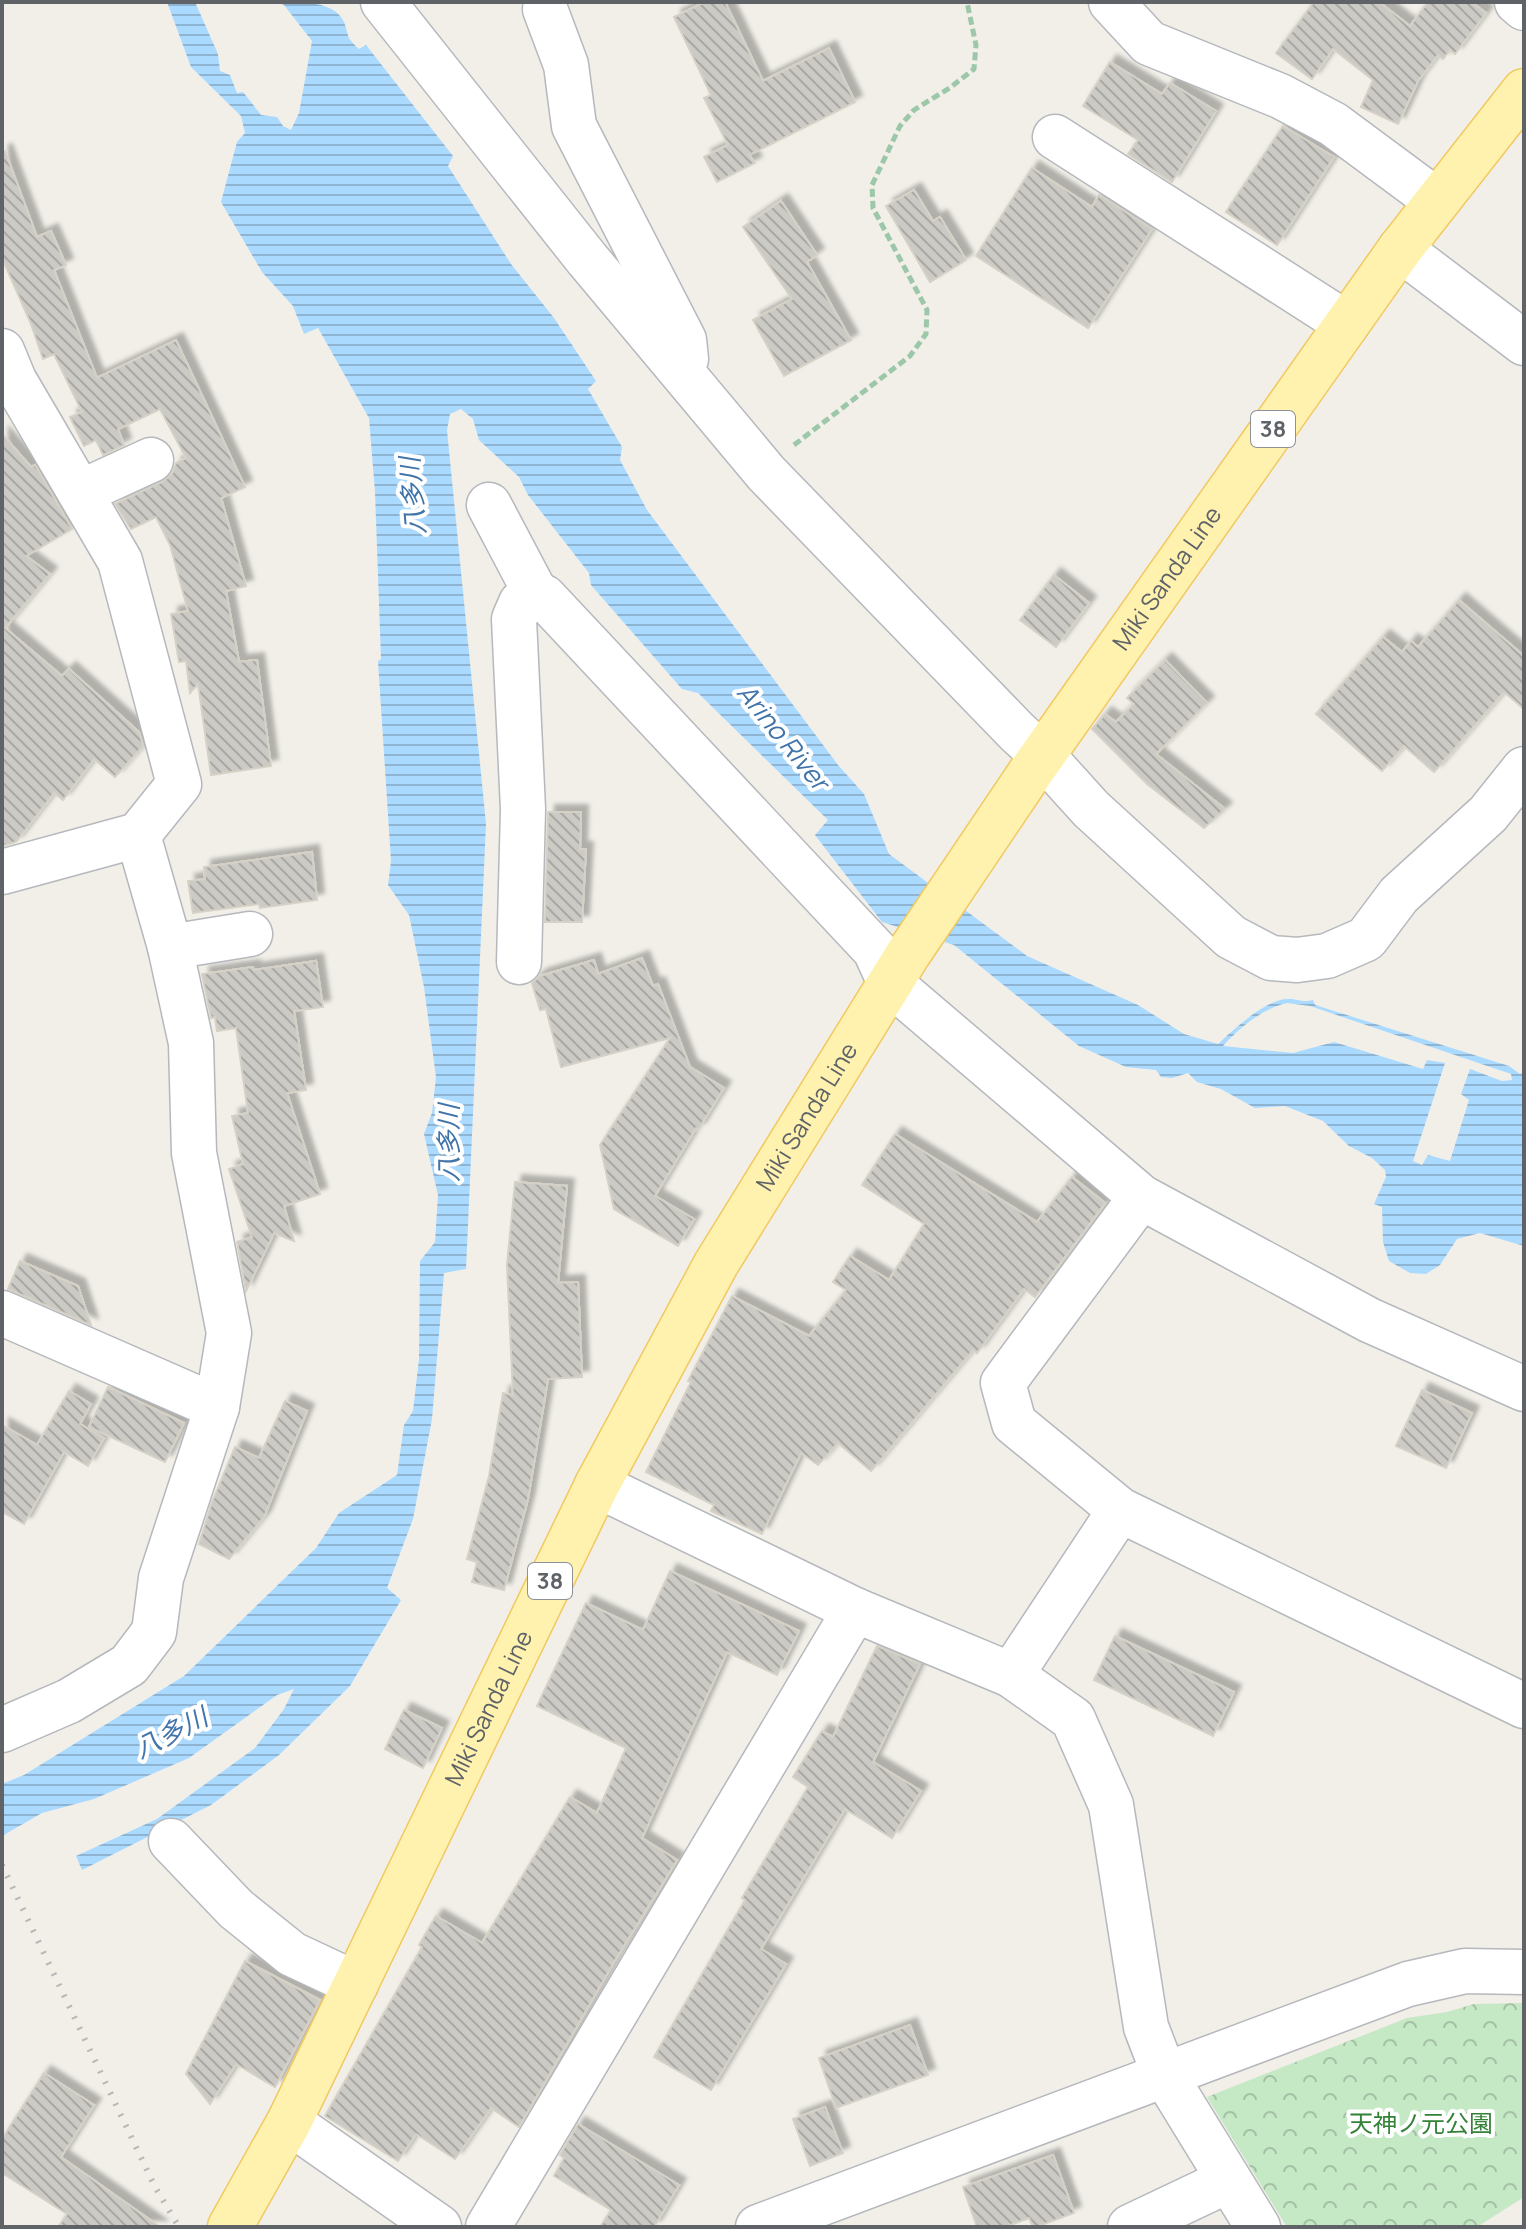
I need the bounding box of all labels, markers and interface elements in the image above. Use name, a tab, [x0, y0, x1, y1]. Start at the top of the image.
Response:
road number: 38	[1251, 411, 1295, 447]
water label: 八多川	[390, 453, 433, 537]
street label: Miki Sanda Line	[1104, 499, 1228, 656]
water label: Arino River	[730, 675, 840, 800]
street label: Miki Sanda Line	[747, 1036, 864, 1197]
water label: 八多川	[430, 1101, 466, 1182]
road number: 38	[528, 1563, 572, 1599]
street label: Miki Sanda Line	[436, 1624, 539, 1791]
water label: 八多川	[128, 1697, 216, 1766]
park label: 天神ノ元公園	[1349, 2106, 1493, 2139]

